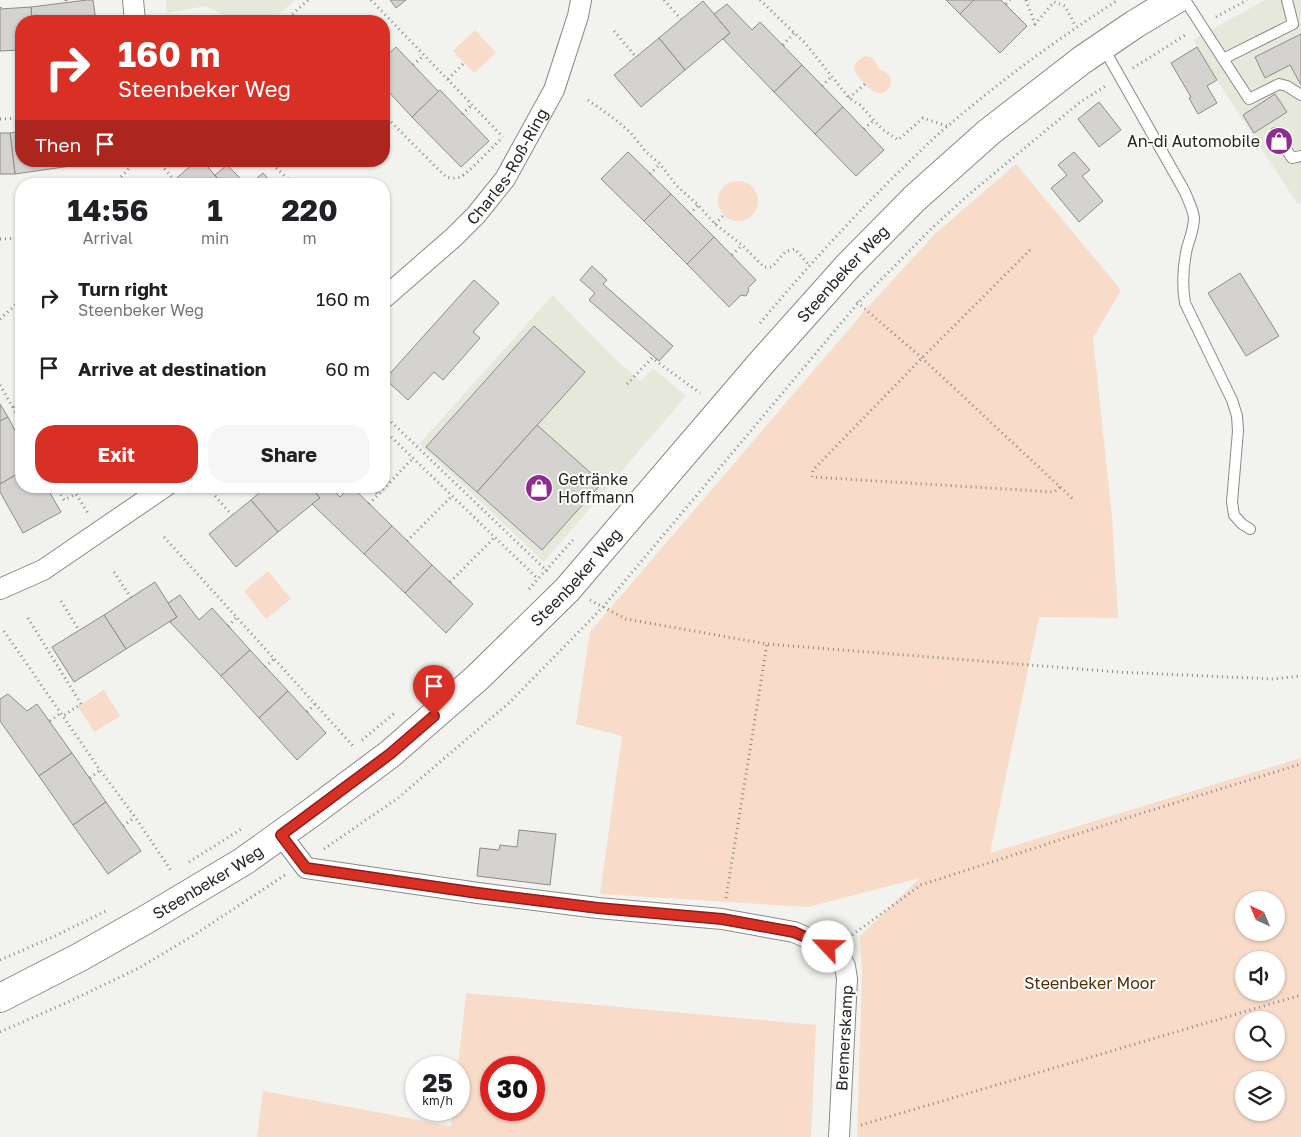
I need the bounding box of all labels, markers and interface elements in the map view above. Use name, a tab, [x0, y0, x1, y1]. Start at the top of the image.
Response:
text: 160 m	[118, 33, 220, 75]
icon: right	[35, 35, 100, 100]
text: Steenbeker Weg	[118, 75, 291, 102]
street label: Charles-Roß-Ring	[462, 105, 552, 229]
shop icon: An-di Automobile	[1264, 126, 1294, 156]
icon: arrive	[91, 130, 119, 158]
place label: An-di Automobile	[1127, 131, 1260, 151]
text: Then	[35, 133, 81, 156]
text: 14:56	[67, 192, 149, 228]
text: 1	[207, 192, 223, 228]
text: 220	[282, 192, 338, 228]
street label: Steenbeker Weg	[792, 221, 893, 327]
text: Arrival	[83, 228, 133, 248]
text: min	[201, 228, 229, 248]
text: m	[303, 228, 317, 248]
text: Turn right	[78, 277, 168, 300]
icon: right	[35, 284, 63, 312]
text: 160 m	[316, 287, 370, 310]
text: Steenbeker Weg	[78, 300, 204, 320]
icon: arrive	[35, 354, 63, 382]
text: Arrive at destination	[78, 357, 266, 380]
text: 60 m	[325, 357, 370, 380]
button: Exit	[35, 425, 198, 483]
button: Share	[208, 425, 370, 483]
place label: Getränke Hoffmann	[558, 469, 634, 507]
shop icon: Getränke Hoffmann	[524, 473, 554, 503]
street label: Steenbeker Weg	[526, 524, 626, 630]
pin	[413, 665, 455, 716]
icon: arrive	[420, 672, 448, 700]
street label: Steenbeker Weg	[149, 841, 267, 923]
north arrow	[1235, 891, 1285, 941]
map controls	[1235, 891, 1285, 1121]
position arrow	[801, 920, 853, 972]
button: sound	[1235, 951, 1285, 1001]
park label: Steenbeker Moor	[1024, 973, 1156, 993]
street label: Bremerskamp	[831, 984, 857, 1092]
button: search	[1235, 1011, 1285, 1061]
speed limit sign: 30	[480, 1056, 545, 1121]
text: 25	[422, 1067, 453, 1098]
button: layers	[1235, 1071, 1285, 1121]
text: km/h	[422, 1093, 453, 1108]

